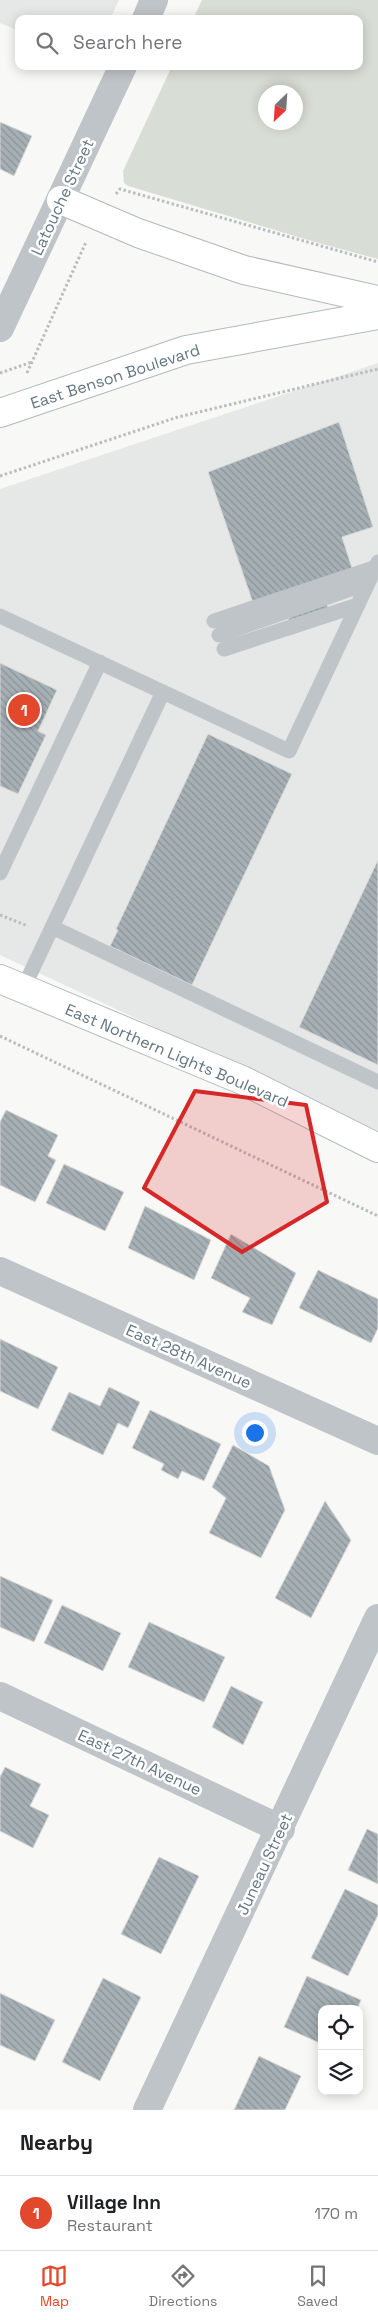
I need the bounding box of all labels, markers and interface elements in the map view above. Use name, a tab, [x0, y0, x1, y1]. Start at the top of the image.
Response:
search box	[15, 15, 363, 70]
icon: search	[33, 29, 61, 57]
text: Search here	[73, 30, 183, 55]
north arrow	[258, 85, 303, 130]
street label: Latouche Street	[26, 136, 99, 259]
street label: East Benson Boulevard	[28, 339, 203, 414]
pin: 1	[8, 691, 40, 729]
street label: East Northern Lights Boulevard	[62, 999, 292, 1112]
street label: East 28th Avenue	[123, 1319, 255, 1394]
your location	[242, 1420, 268, 1446]
street label: East 27th Avenue	[75, 1725, 205, 1800]
street label: Juneau Street	[232, 1810, 297, 1918]
map controls	[318, 2005, 363, 2095]
button: locate	[318, 2005, 363, 2050]
button: layers	[318, 2050, 363, 2095]
text: Nearby	[20, 2129, 93, 2156]
text: Village Inn	[67, 2190, 161, 2215]
text: 1	[32, 2203, 40, 2224]
text: 170 m	[314, 2203, 358, 2224]
text: Restaurant	[67, 2215, 153, 2236]
tab: Map	[40, 2262, 69, 2310]
tab: Directions	[149, 2262, 217, 2310]
tab: Saved	[297, 2262, 338, 2310]

